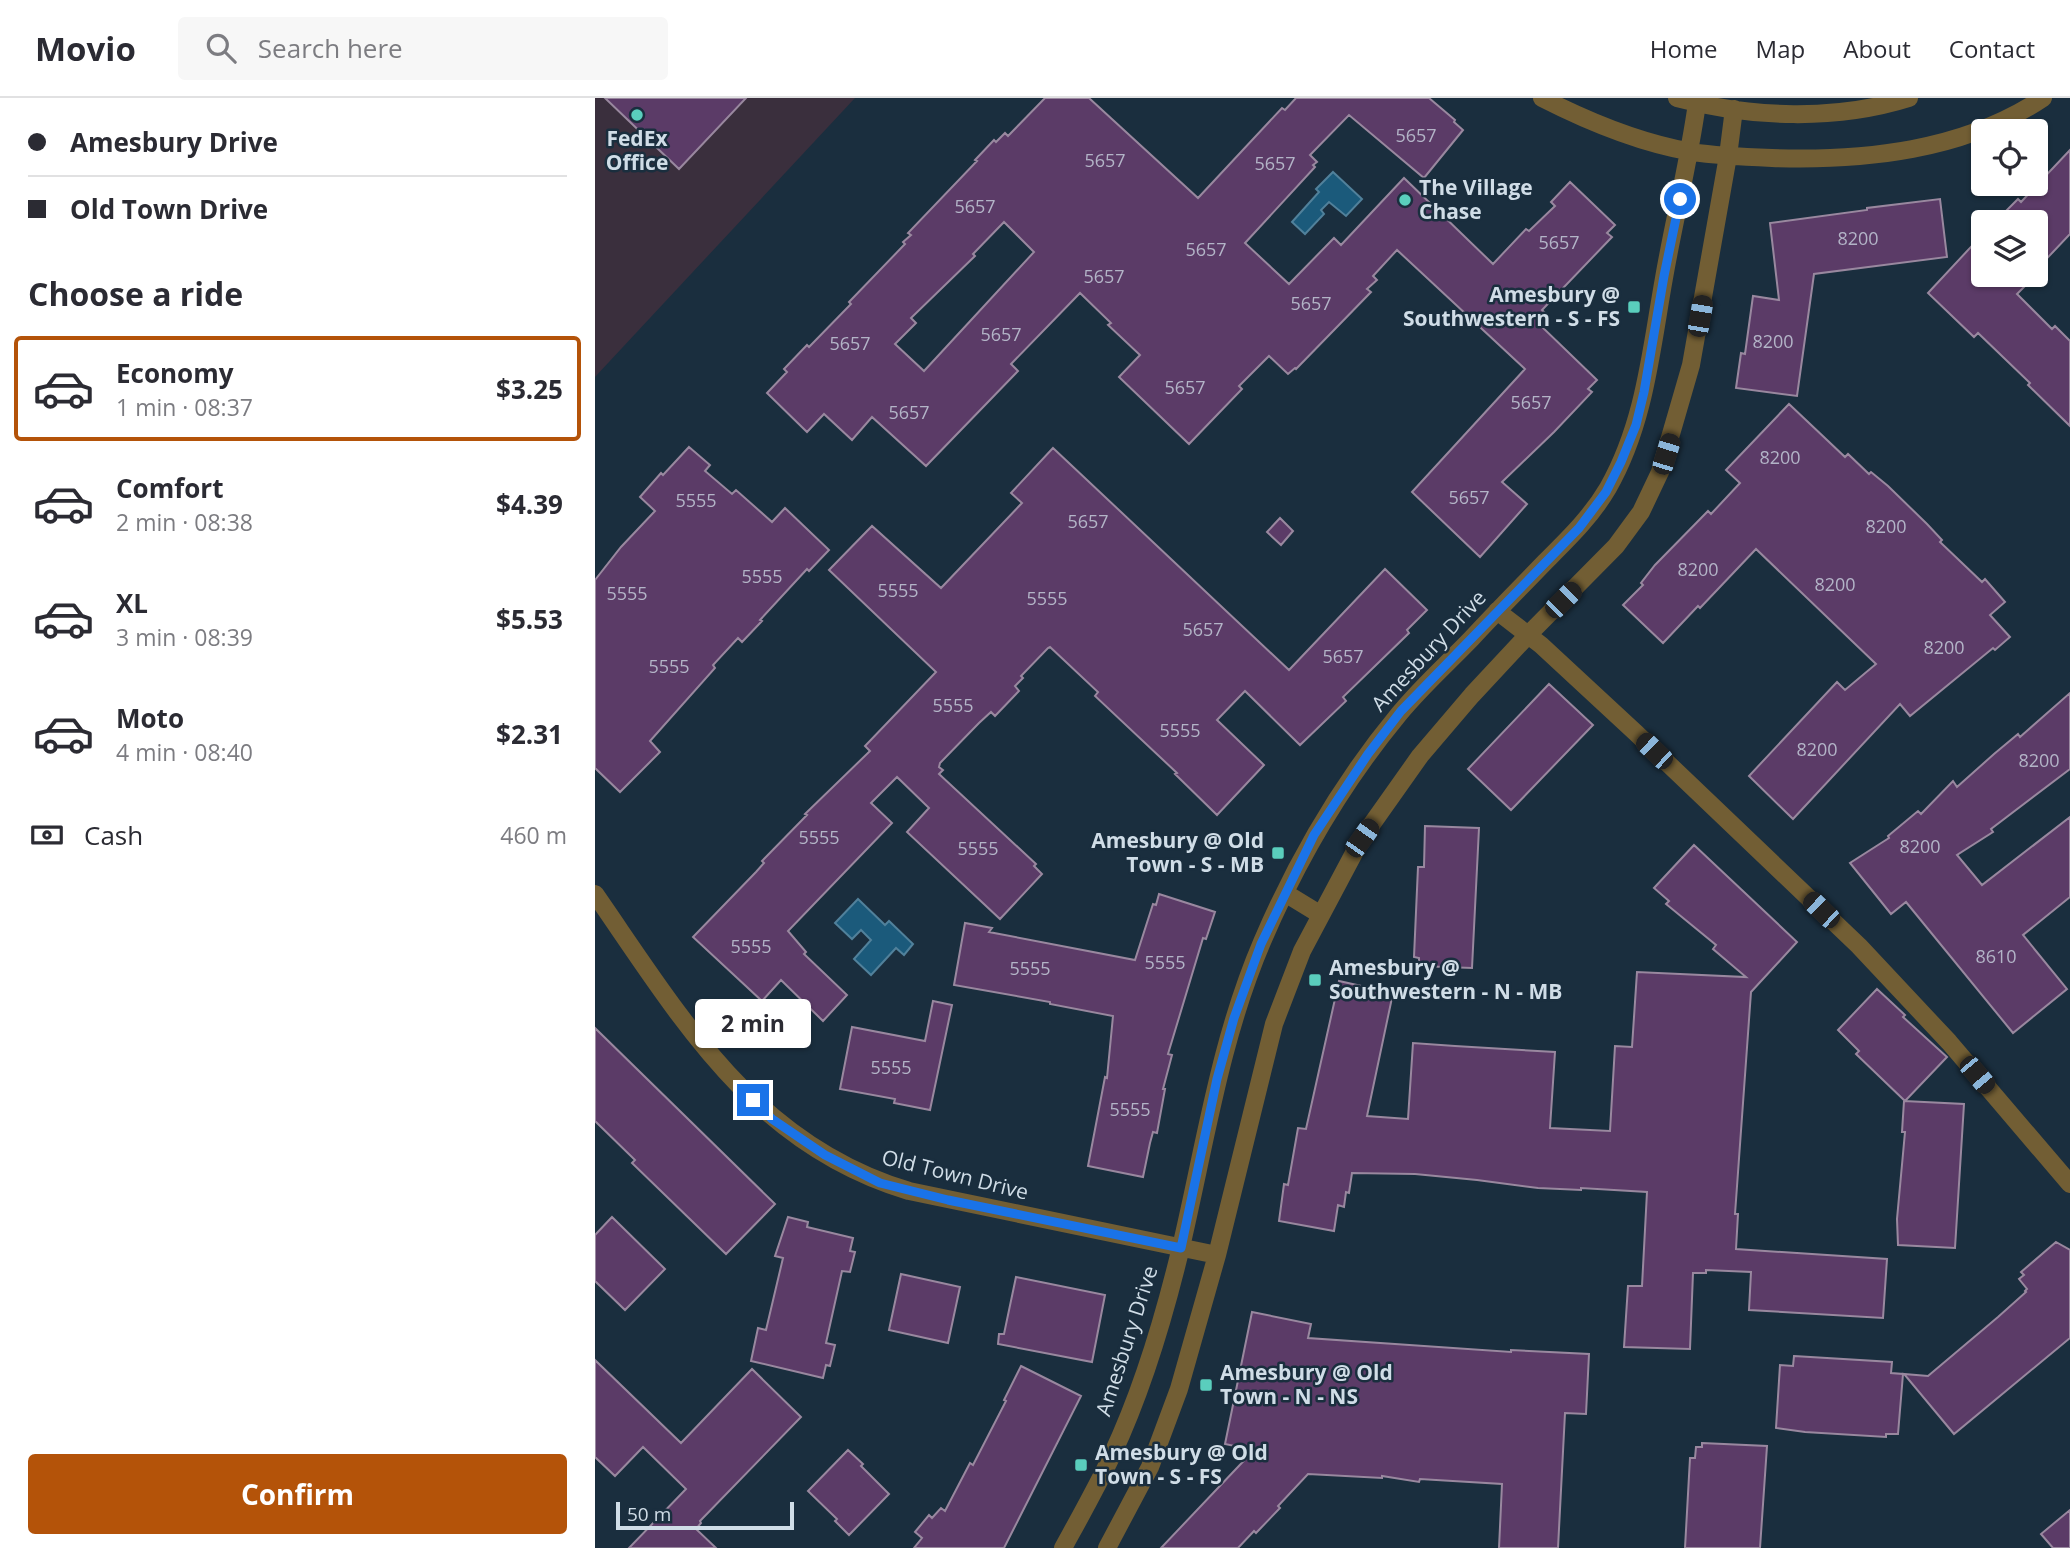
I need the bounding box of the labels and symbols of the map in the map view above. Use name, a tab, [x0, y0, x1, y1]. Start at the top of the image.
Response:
marker: FedEx Office	[629, 107, 645, 123]
house number: 5657	[1395, 123, 1437, 147]
place label: FedEx Office	[606, 124, 668, 176]
house number: 5657	[1084, 148, 1126, 172]
house number: 5657	[1254, 151, 1296, 175]
place label: The Village Chase	[1419, 173, 1533, 225]
route start	[1664, 183, 1696, 215]
marker: The Village Chase	[1397, 192, 1413, 208]
house number: 5657	[954, 194, 996, 218]
house number: 8200	[1837, 226, 1879, 250]
house number: 5657	[1538, 230, 1580, 254]
house number: 5657	[1185, 237, 1227, 261]
house number: 5657	[1083, 264, 1125, 288]
place label: Amesbury @ Southwestern - S - FS	[1403, 280, 1620, 332]
house number: 5657	[1290, 291, 1332, 315]
car	[1687, 293, 1714, 339]
marker: Amesbury @ Southwestern - S - FS	[1626, 299, 1642, 315]
house number: 5657	[980, 322, 1022, 346]
house number: 8200	[1752, 329, 1794, 353]
house number: 5657	[829, 331, 871, 355]
house number: 5657	[1164, 375, 1206, 399]
house number: 5657	[1510, 390, 1552, 414]
house number: 5657	[888, 400, 930, 424]
car	[1650, 431, 1683, 477]
house number: 8200	[1759, 445, 1801, 469]
house number: 5657	[1448, 485, 1490, 509]
house number: 5555	[675, 488, 717, 512]
house number: 5657	[1067, 509, 1109, 533]
house number: 8200	[1865, 514, 1907, 538]
house number: 8200	[1677, 557, 1719, 581]
house number: 5555	[741, 564, 783, 588]
house number: 8200	[1814, 572, 1856, 596]
house number: 5555	[877, 578, 919, 602]
car	[1541, 578, 1586, 622]
house number: 5555	[606, 581, 648, 605]
street label: Amesbury Drive	[1365, 584, 1492, 717]
house number: 5555	[1026, 586, 1068, 610]
house number: 5657	[1182, 617, 1224, 641]
house number: 8200	[1923, 635, 1965, 659]
house number: 5657	[1322, 644, 1364, 668]
house number: 5555	[648, 654, 690, 678]
house number: 5555	[932, 693, 974, 717]
house number: 5555	[1159, 718, 1201, 742]
car	[1632, 729, 1677, 773]
house number: 8200	[1796, 737, 1838, 761]
house number: 8200	[2018, 748, 2060, 772]
car	[1342, 815, 1383, 861]
house number: 5555	[798, 825, 840, 849]
place label: Amesbury @ Old Town - S - MB	[1091, 826, 1264, 878]
house number: 8200	[1899, 834, 1941, 858]
house number: 5555	[957, 836, 999, 860]
marker: Amesbury @ Old Town - S - MB	[1270, 845, 1286, 861]
car	[1799, 888, 1844, 932]
house number: 5555	[730, 934, 772, 958]
house number: 8610	[1975, 944, 2017, 968]
house number: 5555	[1144, 950, 1186, 974]
place label: Amesbury @ Southwestern - N - MB	[1329, 953, 1562, 1005]
house number: 5555	[1009, 956, 1051, 980]
marker: Amesbury @ Southwestern - N - MB	[1307, 972, 1323, 988]
callout: 2 min	[695, 998, 811, 1048]
car	[1956, 1052, 1999, 1098]
house number: 5555	[870, 1055, 912, 1079]
route end	[737, 1084, 769, 1116]
house number: 5555	[1109, 1097, 1151, 1121]
street label: Old Town Drive	[879, 1142, 1031, 1206]
street label: Amesbury Drive	[1089, 1262, 1164, 1419]
place label: Amesbury @ Old Town - N - NS	[1220, 1358, 1393, 1410]
marker: Amesbury @ Old Town - N - NS	[1198, 1377, 1214, 1393]
place label: Amesbury @ Old Town - S - FS	[1095, 1438, 1268, 1490]
marker: Amesbury @ Old Town - S - FS	[1073, 1457, 1089, 1473]
scale bar	[616, 1499, 795, 1531]

